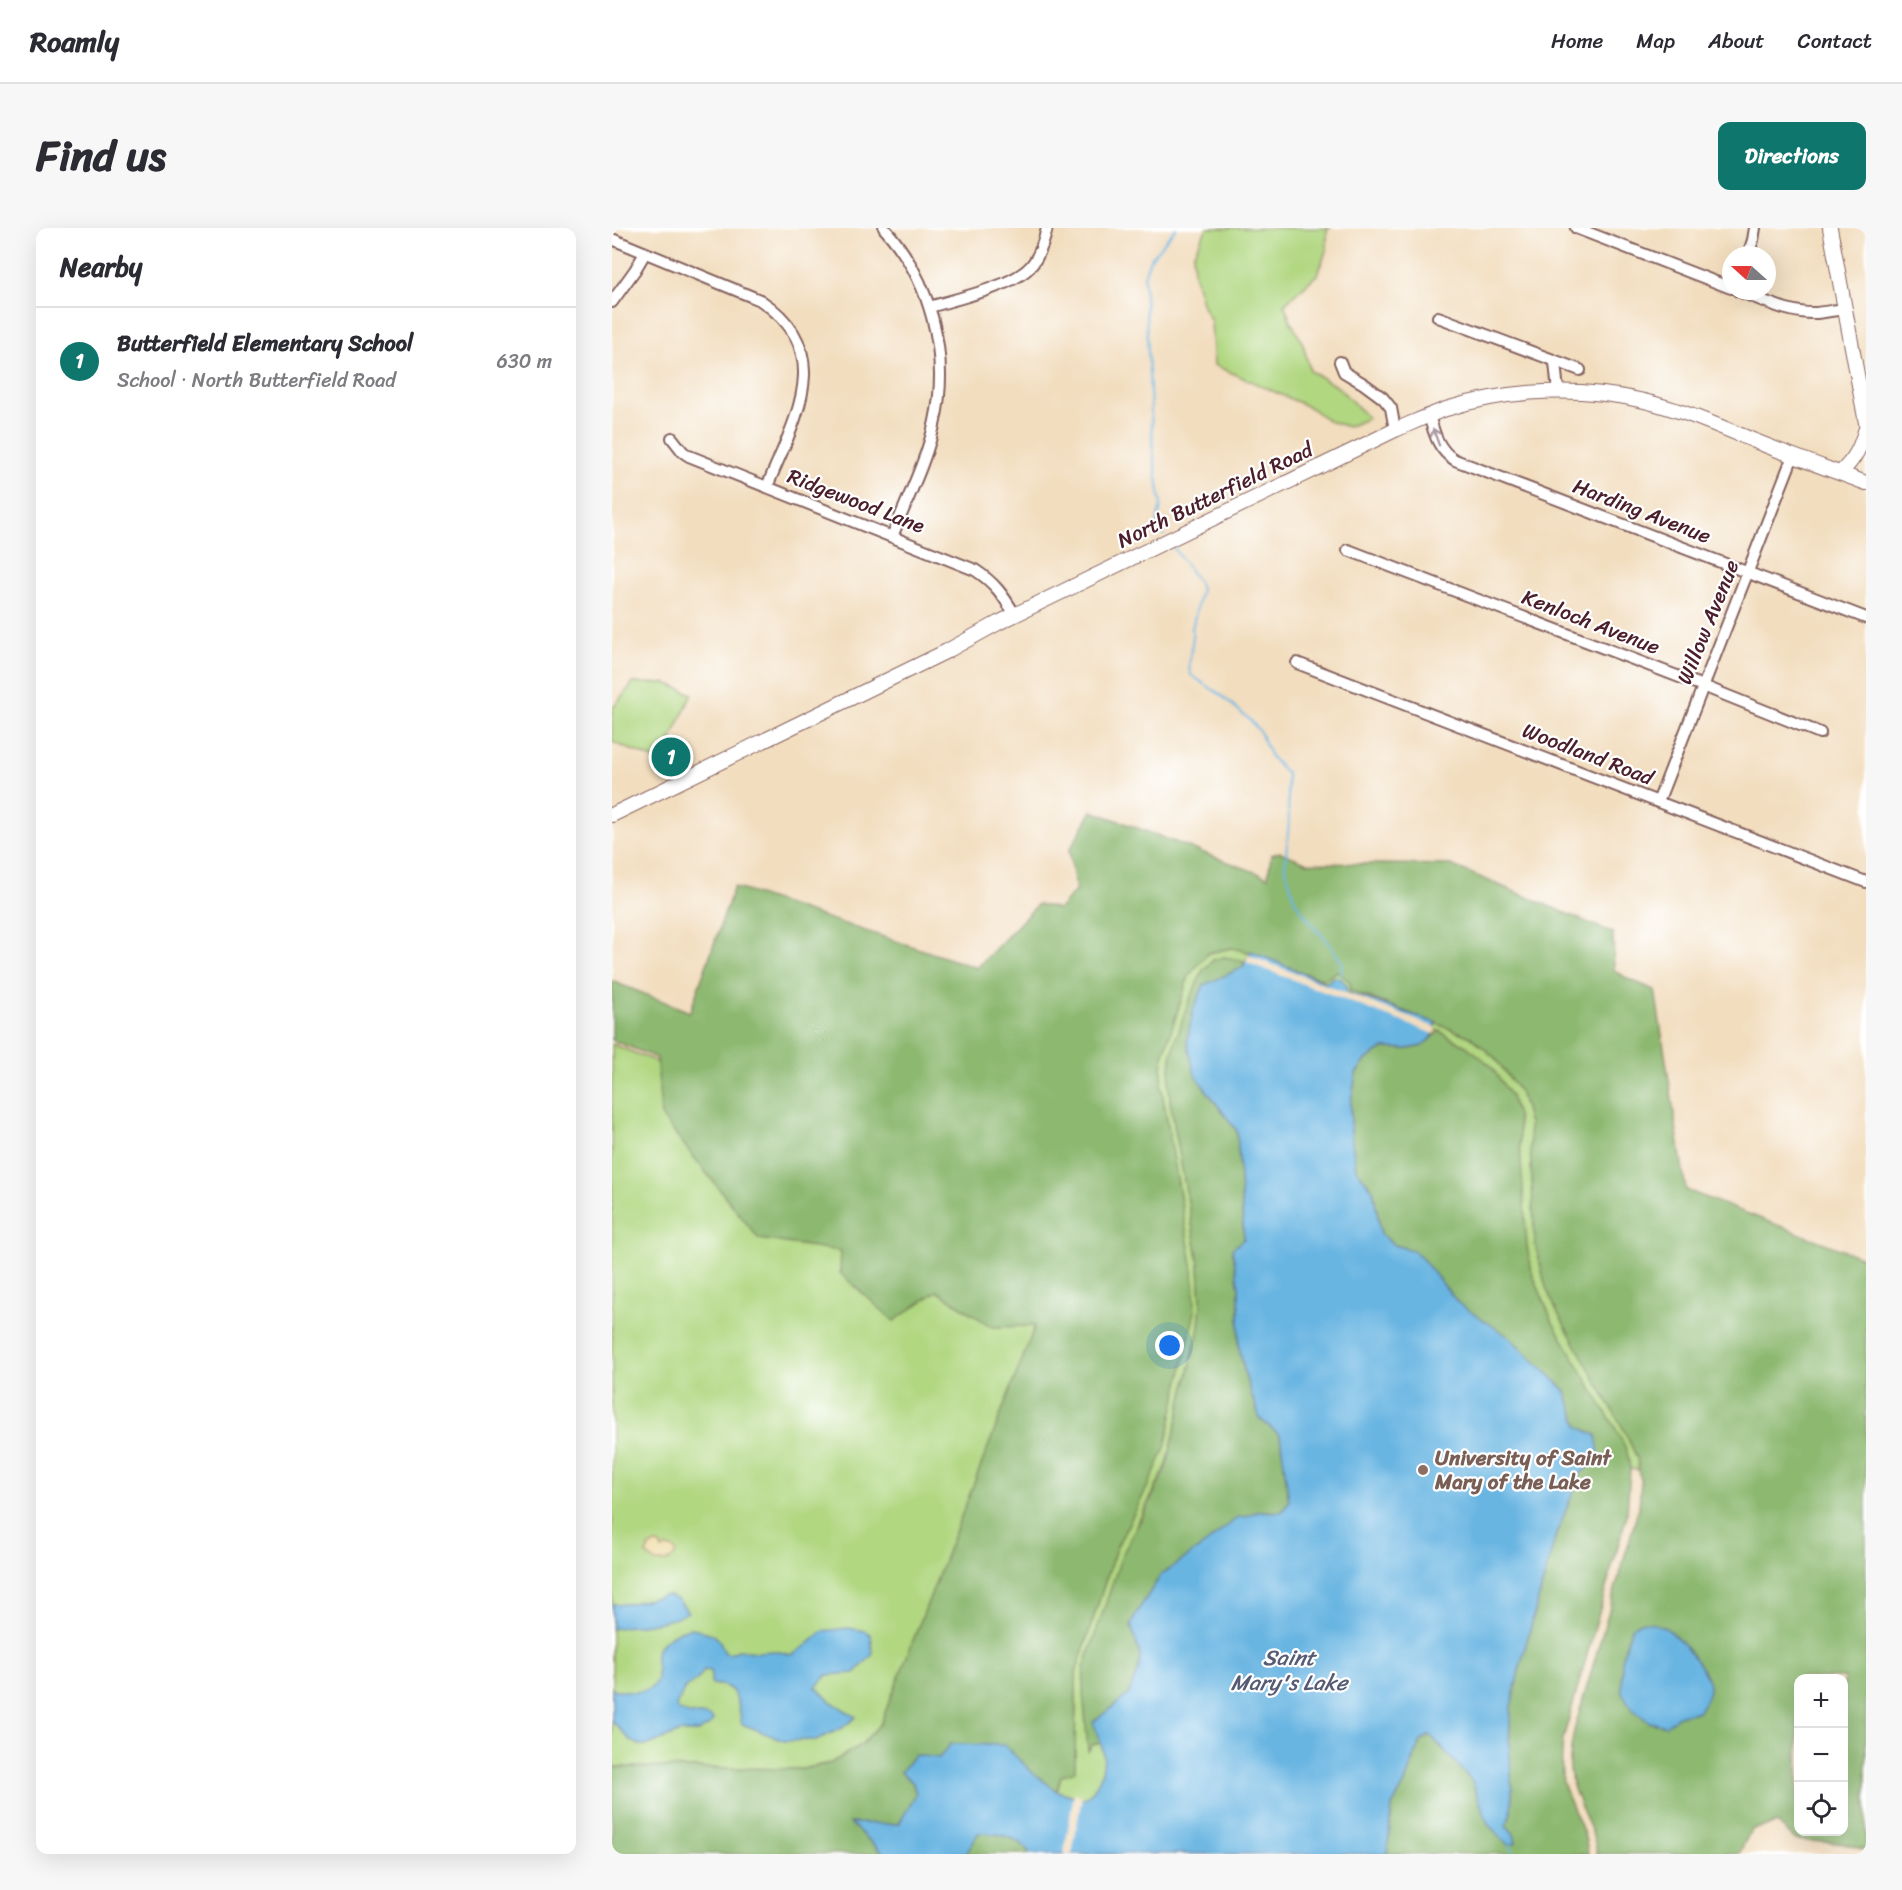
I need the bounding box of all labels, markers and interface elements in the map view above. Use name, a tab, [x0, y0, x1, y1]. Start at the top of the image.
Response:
text: Roamly	[30, 17, 119, 66]
text: Home	[1551, 22, 1603, 60]
text: Map	[1636, 22, 1675, 60]
text: About	[1708, 22, 1765, 60]
text: Contact	[1798, 22, 1872, 60]
text: Find us	[36, 119, 166, 193]
button: Directions	[1718, 122, 1866, 190]
text: Nearby	[60, 244, 142, 290]
north arrow	[1722, 246, 1776, 300]
text: Butterfield Elementary School	[117, 324, 413, 363]
text: 1	[75, 344, 84, 379]
text: 630 m	[496, 344, 552, 379]
text: School · North Butterfield Road	[117, 363, 396, 398]
one-way arrow	[1430, 428, 1441, 446]
street label: North Butterfield Road	[1110, 430, 1321, 559]
street label: Ridgewood Lane	[782, 457, 930, 545]
street label: Harding Avenue	[1567, 467, 1717, 555]
street label: Willow Avenue	[1666, 554, 1750, 690]
street label: Kenloch Avenue	[1516, 578, 1666, 666]
street label: Woodland Road	[1517, 712, 1661, 797]
pin: 1	[652, 734, 690, 780]
your location	[1155, 1331, 1184, 1360]
place label: University of Saint Mary of the Lake	[1434, 1439, 1612, 1501]
marker: University of Saint Mary of the Lake	[1416, 1463, 1430, 1477]
water label: Saint Mary's Lake	[1231, 1638, 1350, 1702]
map controls	[1794, 1674, 1848, 1836]
button: +	[1794, 1674, 1848, 1728]
button: −	[1794, 1728, 1848, 1782]
button: locate	[1794, 1782, 1848, 1836]

